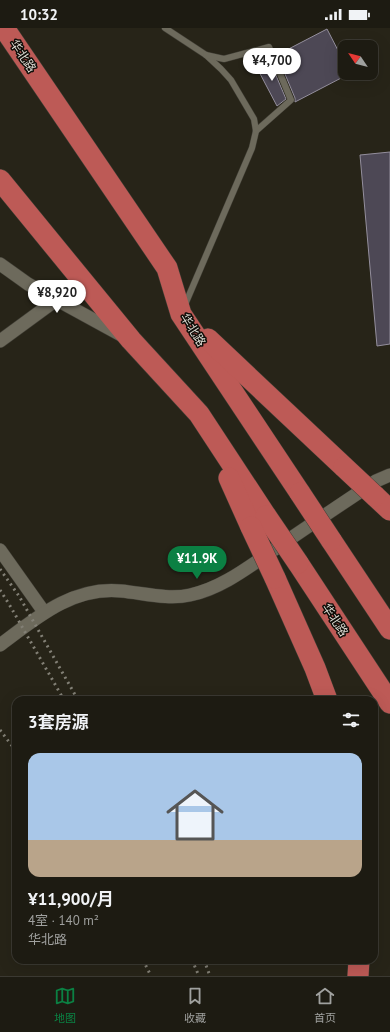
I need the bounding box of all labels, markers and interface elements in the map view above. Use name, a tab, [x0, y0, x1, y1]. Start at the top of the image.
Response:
text: 10:32	[20, 5, 58, 24]
street label: 华北路	[7, 37, 40, 75]
north arrow	[338, 40, 378, 80]
map controls	[338, 40, 378, 80]
pin: ¥4,700	[239, 48, 305, 82]
text: ¥4,700	[252, 52, 292, 69]
pin: ¥8,920	[24, 280, 90, 314]
text: ¥8,920	[37, 284, 77, 301]
street label: 华北路	[178, 310, 209, 349]
pin: ¥11.9K	[164, 546, 230, 580]
text: ¥11.9K	[177, 550, 217, 567]
street label: 华北路	[319, 601, 352, 639]
icon: filters	[340, 709, 362, 731]
text: 3套房源	[28, 711, 89, 733]
icon: home	[159, 779, 231, 851]
text: ¥11,900/月	[28, 888, 114, 910]
text: 4室 · 140 m²	[28, 912, 99, 929]
text: 华北路	[28, 931, 67, 948]
tab: 地图	[54, 985, 76, 1025]
tab: 收藏	[184, 985, 206, 1025]
tab: 首页	[314, 985, 336, 1025]

